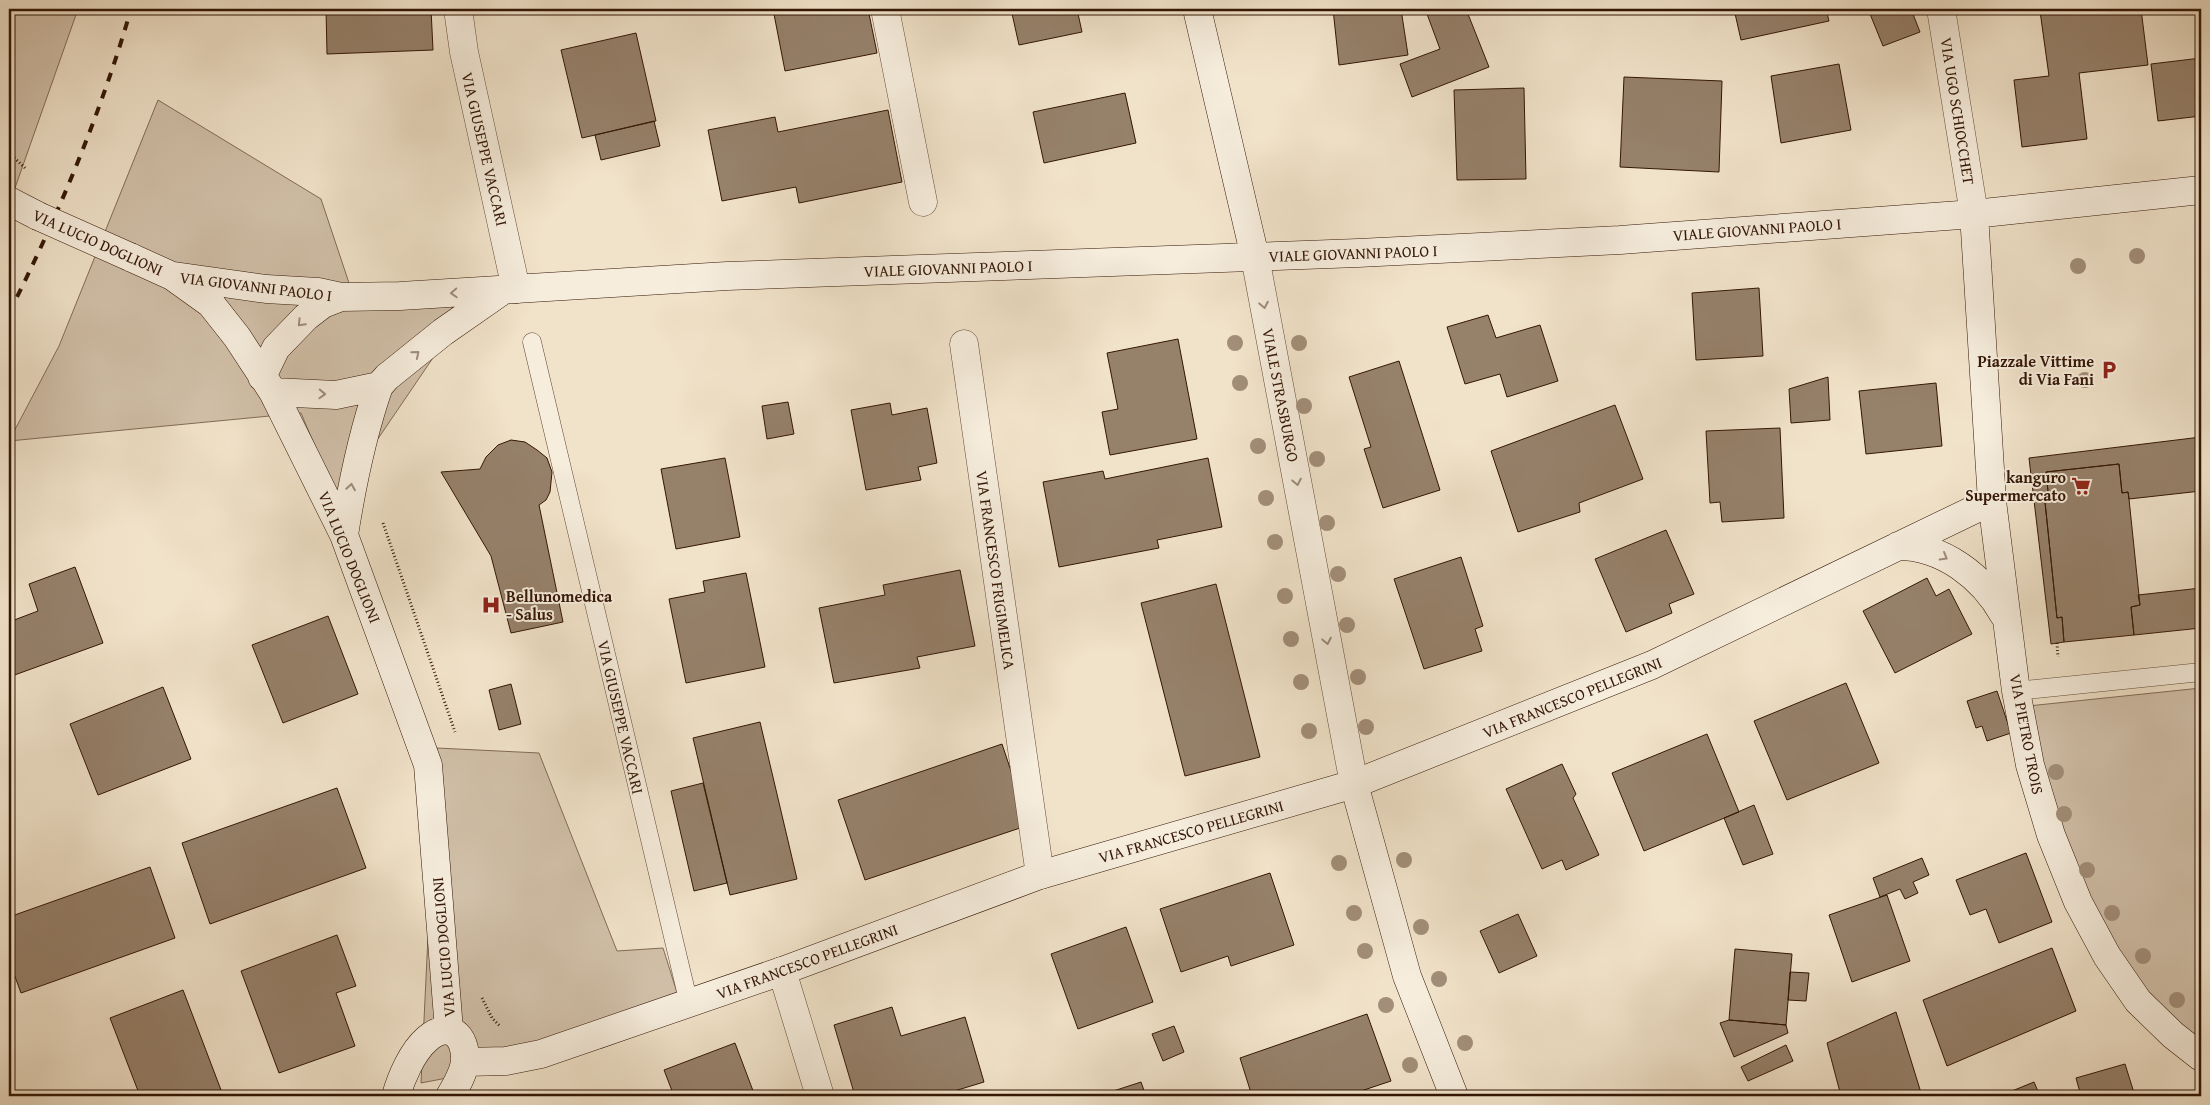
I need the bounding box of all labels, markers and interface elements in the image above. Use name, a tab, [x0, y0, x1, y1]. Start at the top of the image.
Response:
street label: VIA UGO SCHIOCCHET	[1935, 36, 1981, 186]
street label: VIA GIUSEPPE VACCARI	[456, 70, 514, 228]
street label: VIA LUCIO DOGLIONI	[29, 202, 167, 282]
street label: VIALE GIOVANNI PAOLO I	[1672, 211, 1842, 247]
street label: VIALE GIOVANNI PAOLO I	[1268, 238, 1438, 268]
street label: VIALE GIOVANNI PAOLO I	[863, 253, 1033, 283]
street label: VIA GIOVANNI PAOLO I	[179, 265, 333, 307]
one-way arrow	[450, 287, 458, 298]
one-way arrow	[1259, 300, 1269, 309]
one-way arrow	[298, 317, 307, 326]
street label: VIALE STRASBURGO	[1256, 326, 1306, 464]
place label: Piazzale Vittime di Via Fani	[1977, 349, 2094, 391]
one-way arrow	[410, 351, 419, 360]
parking icon: Piazzale Vittime di Via Fani	[2098, 359, 2120, 381]
one-way arrow	[318, 389, 326, 399]
place label: kanguro Supermercato	[1965, 465, 2066, 507]
street label: VIA FRANCESCO FRIGIMELICA	[970, 469, 1022, 671]
supermarket icon: kanguro Supermercato	[2070, 475, 2092, 497]
one-way arrow	[1292, 477, 1302, 486]
one-way arrow	[346, 482, 356, 491]
street label: VIA LUCIO DOGLIONI	[313, 487, 387, 627]
one-way arrow	[1939, 551, 1948, 561]
place label: Bellunomedica - Salus	[506, 584, 613, 626]
hospital icon: Bellunomedica - Salus	[480, 594, 502, 616]
one-way arrow	[1322, 637, 1332, 646]
street label: VIA GIUSEPPE VACCARI	[592, 638, 650, 796]
street label: VIA FRANCESCO PELLEGRINI	[1479, 650, 1665, 744]
street label: VIA PIETRO TROIS	[2004, 672, 2050, 796]
street label: VIA FRANCESCO PELLEGRINI	[1096, 793, 1287, 869]
street label: VIA LUCIO DOGLIONI	[425, 876, 461, 1018]
street label: VIA FRANCESCO PELLEGRINI	[713, 917, 901, 1005]

